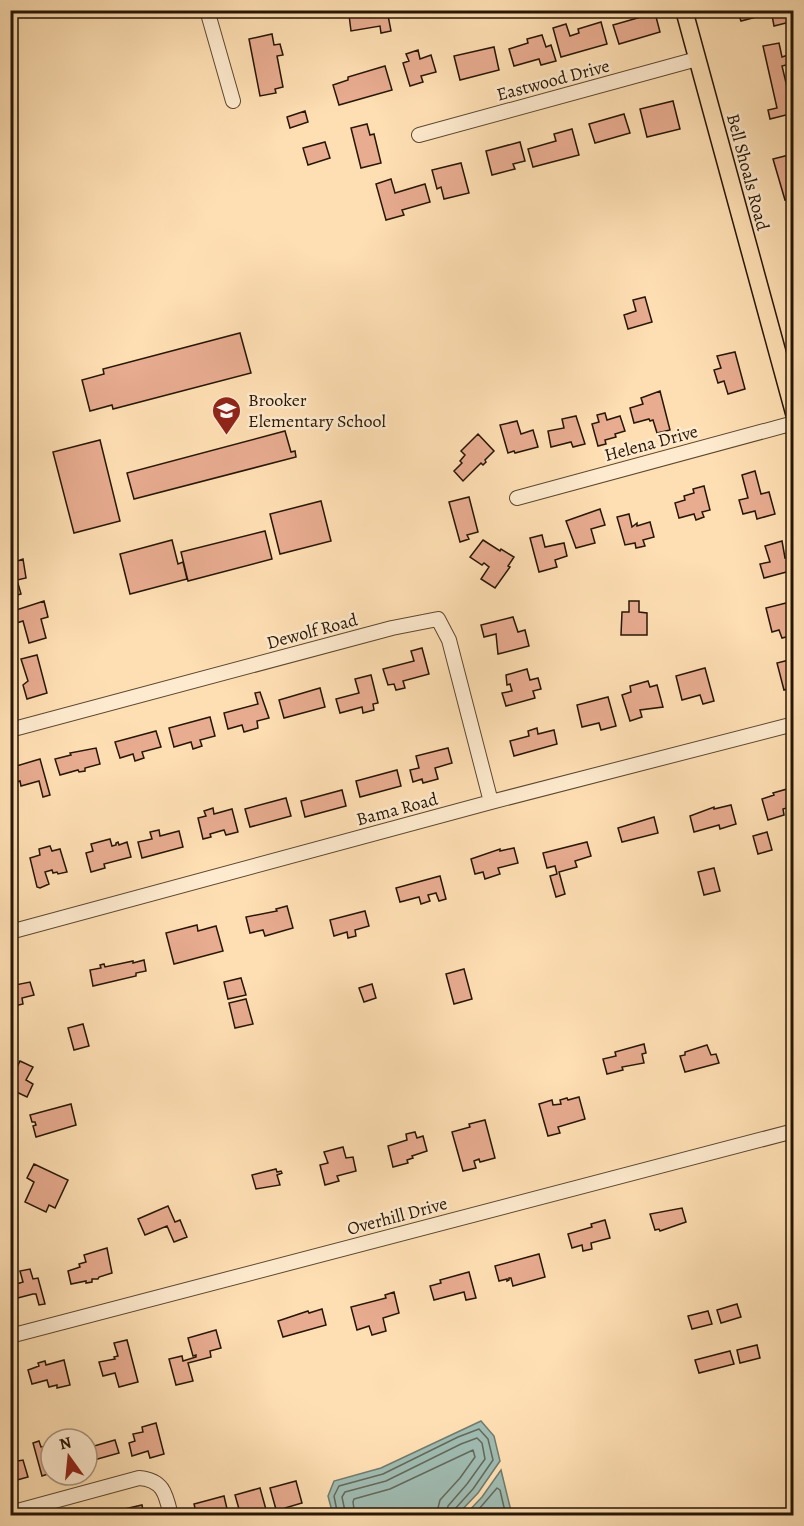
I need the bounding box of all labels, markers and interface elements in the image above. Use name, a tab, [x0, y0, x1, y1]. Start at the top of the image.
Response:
street label: Eastwood Drive	[494, 53, 612, 107]
street label: Bell Shoals Road	[721, 111, 775, 233]
place label: Brooker Elementary School	[248, 388, 386, 433]
school or university icon: Brooker Elementary School	[211, 394, 243, 436]
street label: Helena Drive	[602, 419, 700, 467]
street label: Dewolf Road	[264, 607, 361, 655]
street label: Bama Road	[354, 787, 441, 831]
street label: Overhill Drive	[344, 1191, 450, 1241]
north arrow	[39, 1427, 99, 1487]
text: N	[57, 1431, 74, 1456]

